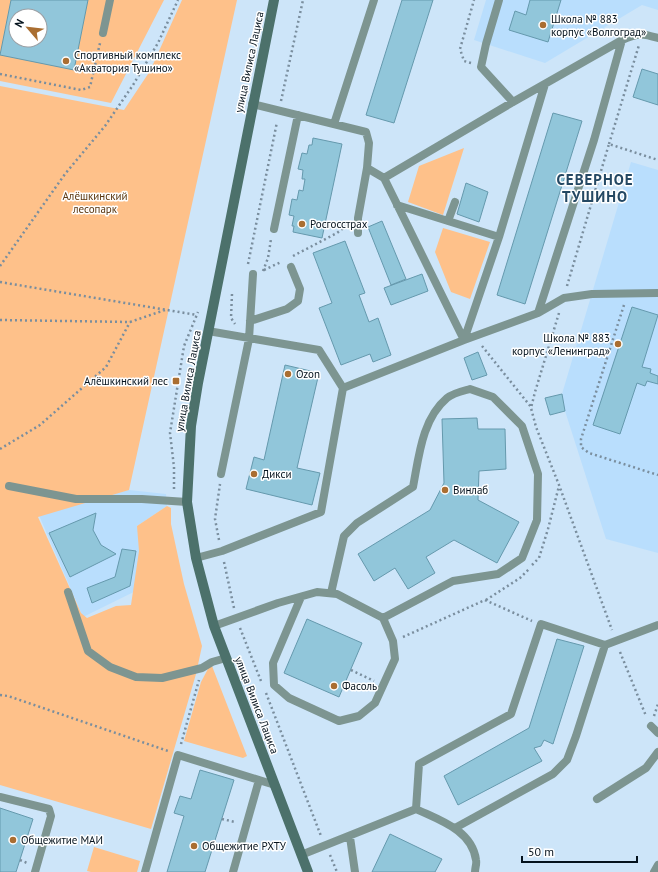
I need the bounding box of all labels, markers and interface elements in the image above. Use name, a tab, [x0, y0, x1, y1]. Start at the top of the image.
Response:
north arrow	[8, 8, 48, 48]
street label: улица Вилиса Лациса	[231, 10, 267, 114]
place label: Школа № 883 корпус «Волгоград»	[551, 12, 646, 39]
text: N	[11, 17, 27, 30]
marker: Школа № 883 корпус «Волгоград»	[538, 20, 548, 30]
place label: Спортивный комплекс «Акватория Тушино»	[74, 48, 181, 75]
marker: Спортивный комплекс «Акватория Тушино»	[61, 56, 71, 66]
district label: СЕВЕРНОЕ ТУШИНО	[556, 170, 634, 206]
park label: Алёшкинский лесопарк	[62, 189, 128, 216]
place label: Росгосстрах	[310, 217, 368, 231]
marker: Росгосстрах	[297, 219, 307, 229]
street label: улица Вилиса Лациса	[172, 329, 204, 433]
place label: Школа № 883 корпус «Ленинград»	[512, 331, 610, 358]
marker: Школа № 883 корпус «Ленинград»	[613, 339, 623, 349]
place label: Ozon	[296, 367, 320, 381]
marker: Ozon	[283, 369, 293, 379]
place label: Алёшкинский лес	[84, 374, 168, 388]
marker: Алёшкинский лес	[171, 376, 181, 386]
place label: Дикси	[262, 467, 291, 481]
marker: Дикси	[249, 469, 259, 479]
place label: Винлаб	[453, 483, 488, 497]
marker: Винлаб	[440, 485, 450, 495]
street label: улица Вилиса Лациса	[232, 654, 282, 756]
place label: Фасоль	[342, 679, 377, 693]
marker: Фасоль	[329, 681, 339, 691]
place label: Общежитие МАИ	[21, 833, 103, 847]
marker: Общежитие МАИ	[8, 835, 18, 845]
scale bar	[522, 838, 637, 864]
place label: Общежитие РХТУ	[202, 839, 287, 853]
marker: Общежитие РХТУ	[189, 841, 199, 851]
text: 50 m	[528, 844, 554, 859]

